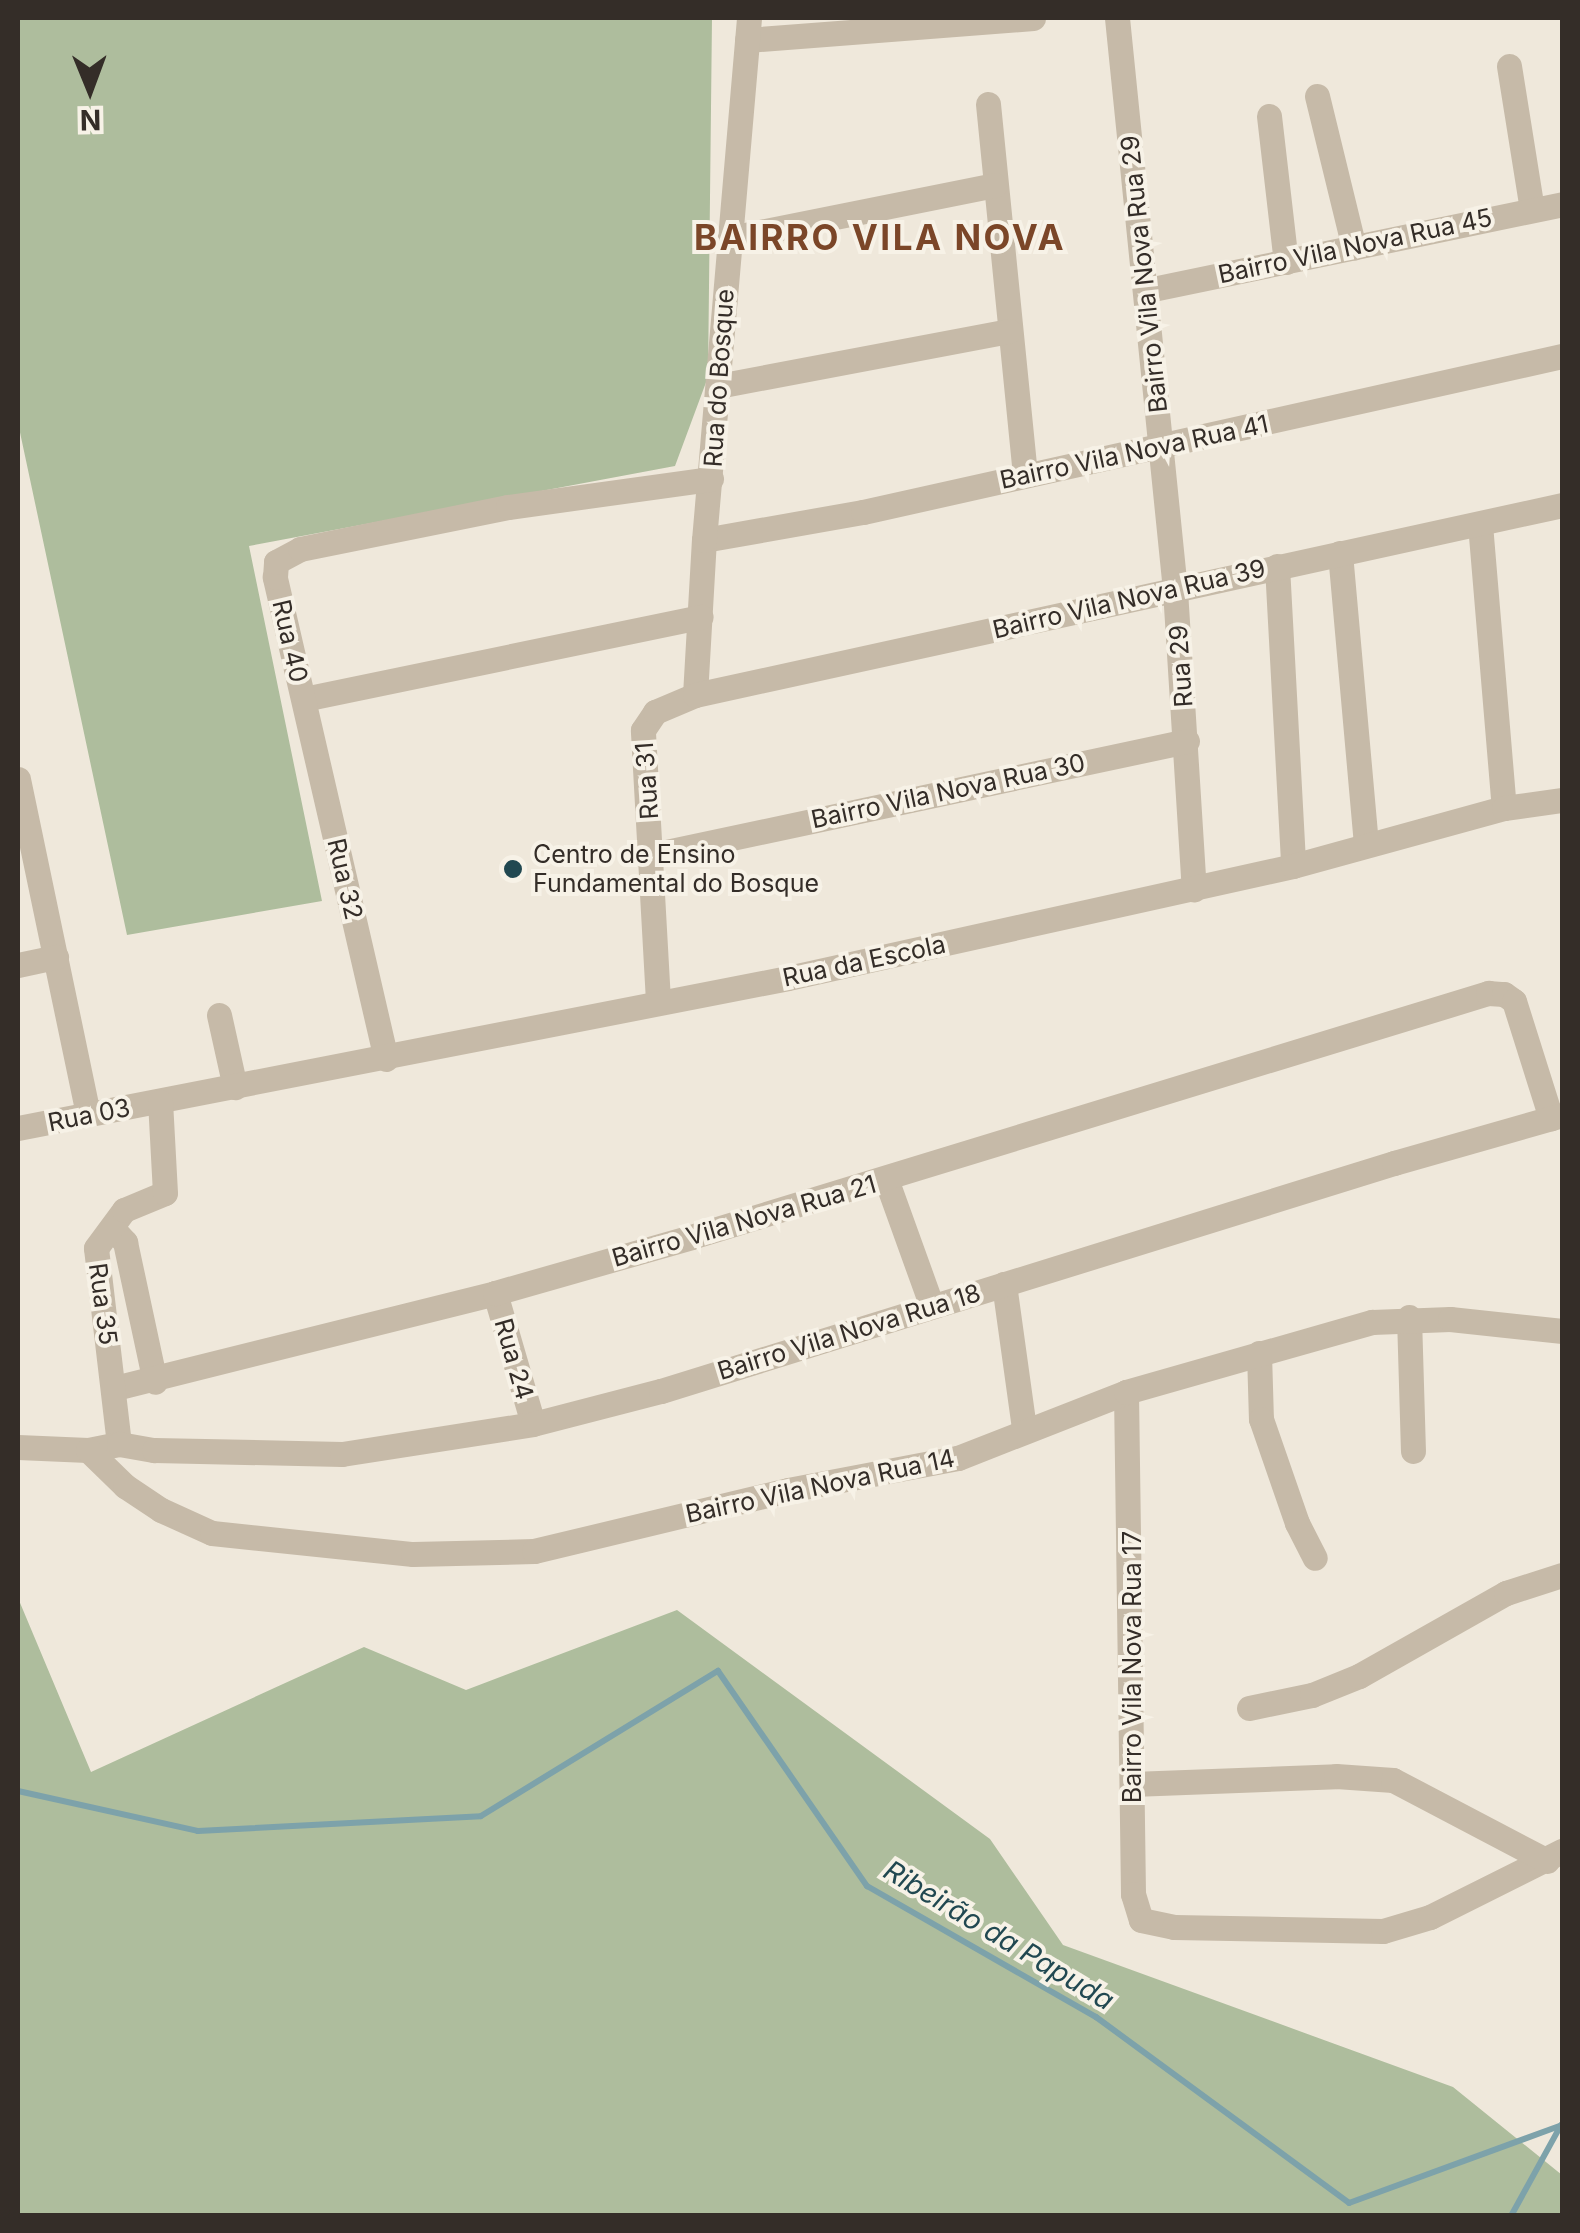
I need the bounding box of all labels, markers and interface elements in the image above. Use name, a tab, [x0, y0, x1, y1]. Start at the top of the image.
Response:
north arrow	[40, 40, 140, 140]
text: N	[80, 103, 101, 137]
street label: Bairro Vila Nova Rua 29	[1115, 134, 1173, 414]
street label: Bairro Vila Nova Rua 45	[1215, 202, 1495, 290]
district label: BAIRRO VILA NOVA	[694, 216, 1066, 258]
street label: Rua do Bosque	[698, 288, 740, 468]
street label: Bairro Vila Nova Rua 41	[997, 409, 1271, 495]
street label: Bairro Vila Nova Rua 39	[990, 553, 1268, 645]
street label: Rua 40	[266, 597, 314, 685]
street label: Rua 29	[1163, 624, 1199, 708]
street label: Rua 31	[629, 741, 665, 821]
street label: Bairro Vila Nova Rua 30	[808, 747, 1088, 835]
street label: Rua 32	[321, 835, 369, 923]
place label: Centro de Ensino Fundamental do Bosque	[533, 840, 819, 899]
marker: Centro de Ensino Fundamental do Bosque	[502, 858, 524, 880]
street label: Rua da Escola	[780, 929, 948, 993]
street label: Rua 03	[45, 1092, 133, 1138]
street label: Bairro Vila Nova Rua 21	[608, 1169, 880, 1273]
street label: Rua 35	[82, 1261, 124, 1347]
street label: Bairro Vila Nova Rua 18	[714, 1278, 984, 1386]
street label: Rua 24	[488, 1315, 540, 1403]
street label: Bairro Vila Nova Rua 14	[683, 1443, 957, 1529]
street label: Bairro Vila Nova Rua 17	[1117, 1531, 1147, 1803]
water label: Ribeirão da Papuda	[878, 1853, 1120, 2017]

